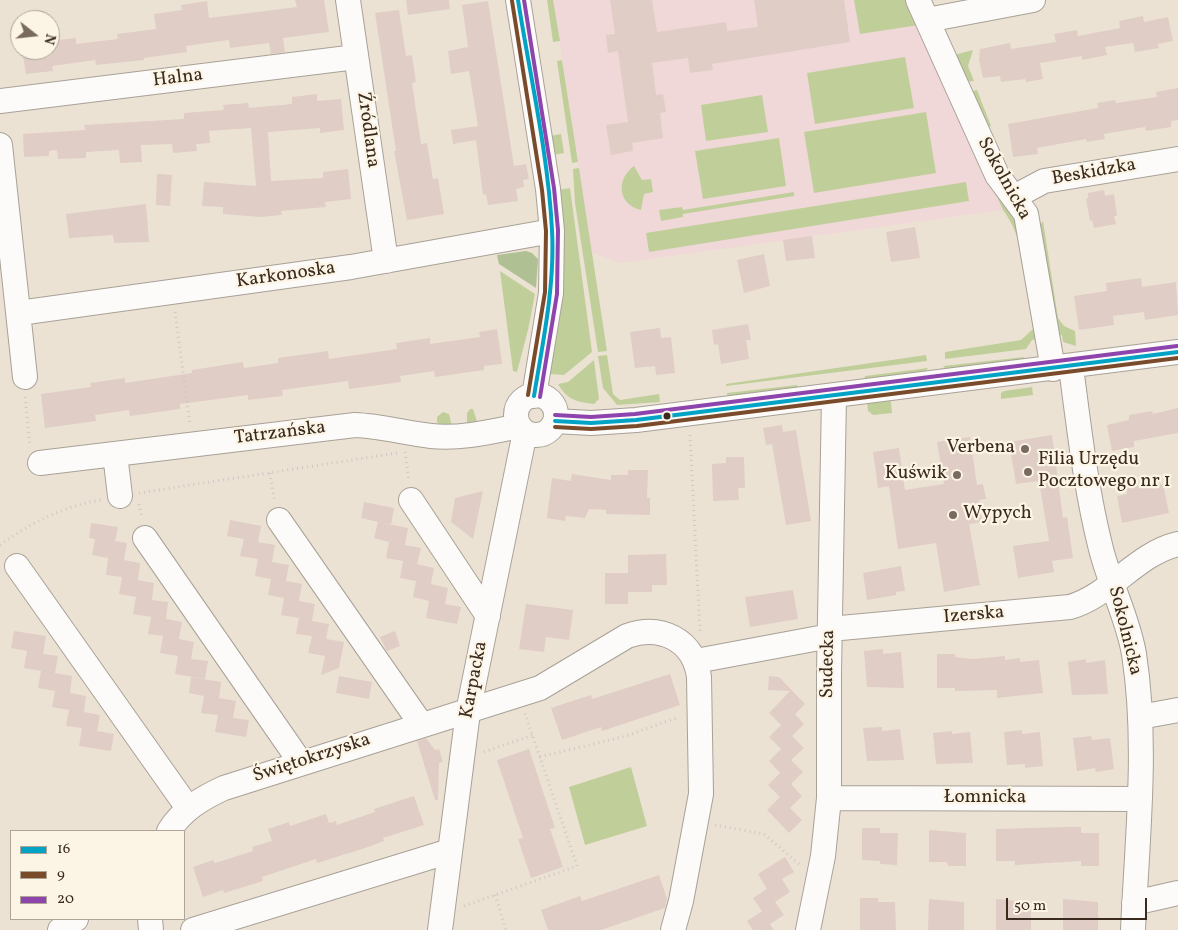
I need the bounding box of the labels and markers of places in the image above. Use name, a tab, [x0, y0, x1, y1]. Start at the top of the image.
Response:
unlabelled marker	[662, 411, 672, 421]
place label: Verbena	[947, 438, 1015, 460]
marker: Verbena	[1019, 443, 1031, 455]
place label: Filia Urzędu Pocztowego nr 1	[1038, 450, 1171, 494]
place label: Kuświk	[885, 464, 947, 486]
marker: Filia Urzędu Pocztowego nr 1	[1022, 466, 1034, 478]
marker: Kuświk	[951, 469, 963, 481]
place label: Wypych	[963, 504, 1032, 526]
marker: Wypych	[947, 509, 959, 521]

